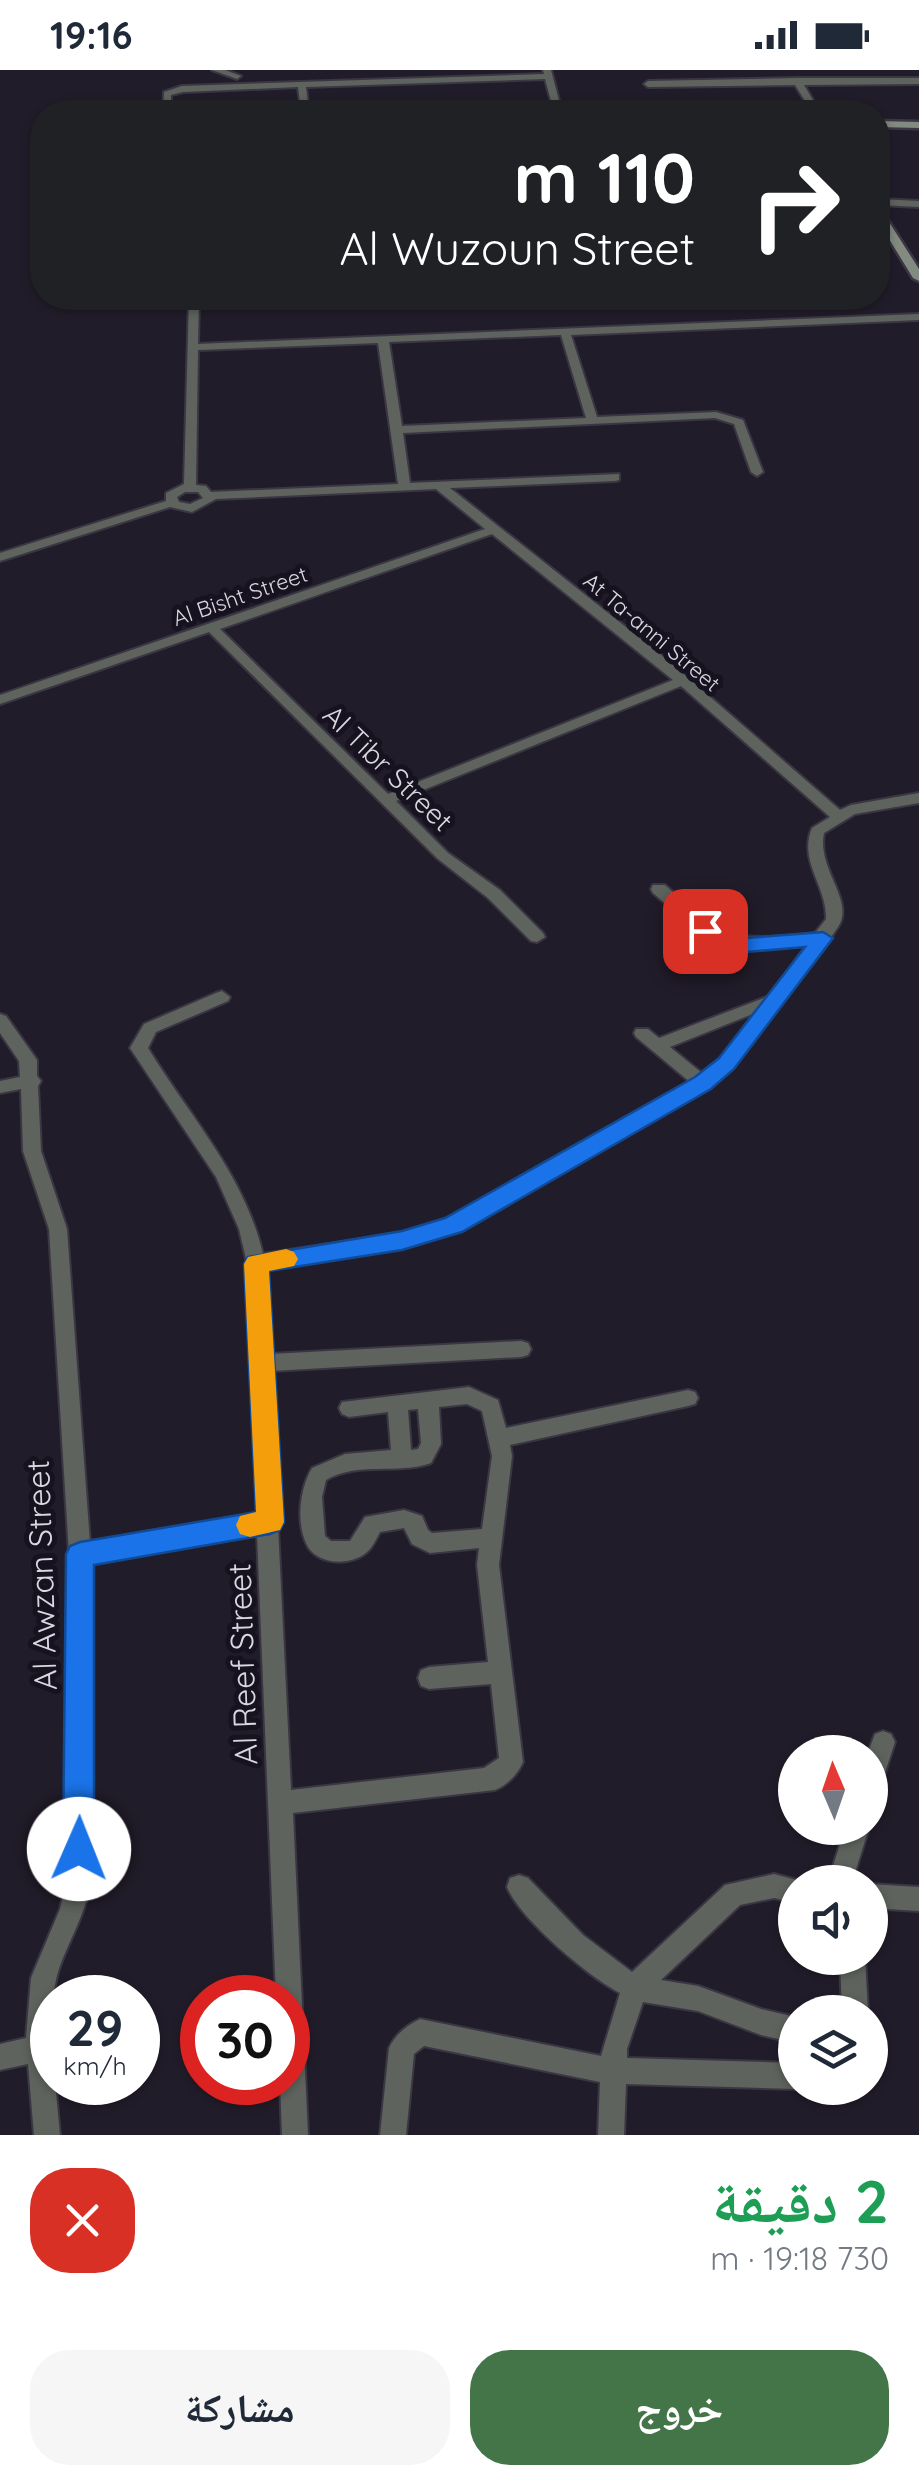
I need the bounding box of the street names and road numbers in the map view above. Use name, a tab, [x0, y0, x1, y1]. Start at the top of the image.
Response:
street label: Al Bisht Street	[169, 560, 311, 632]
street label: At Ta-anni Street	[578, 567, 726, 697]
street label: Al Tibr Street	[316, 697, 461, 838]
street label: Al Awzan Street	[17, 1459, 65, 1691]
street label: Al Reef Street	[218, 1562, 266, 1766]

